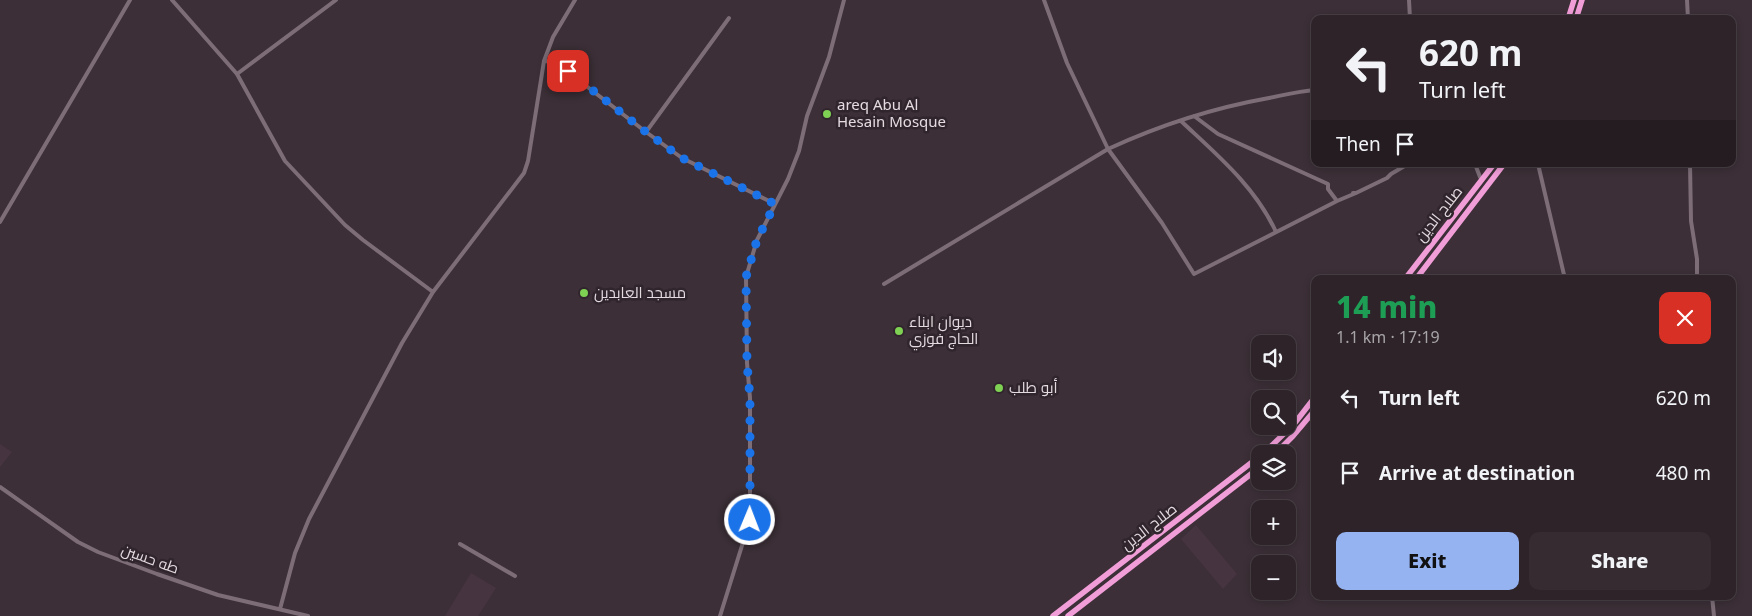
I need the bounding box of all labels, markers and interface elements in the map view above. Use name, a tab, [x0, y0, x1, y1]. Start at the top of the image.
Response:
text: 620 m	[1419, 29, 1522, 76]
icon: left	[1336, 35, 1401, 100]
pin	[547, 50, 589, 92]
icon: arrive	[554, 57, 582, 85]
text: Turn left	[1419, 74, 1506, 104]
place label: areq Abu Al Hesain Mosque	[837, 94, 946, 131]
marker: areq Abu Al Hesain Mosque	[821, 108, 833, 120]
icon: arrive	[1391, 130, 1419, 158]
text: Then	[1336, 131, 1381, 157]
street label: صلاح الدين	[1410, 181, 1468, 247]
place label: مسجد العابدين	[594, 282, 686, 303]
text: 14 min	[1336, 286, 1437, 327]
marker: مسجد العابدين	[578, 287, 590, 299]
button: close	[1659, 292, 1711, 344]
place label: ديوان ابناء الحاج فوزي	[909, 311, 978, 351]
marker: ديوان ابناء الحاج فوزي	[893, 325, 905, 337]
text: 1.1 km · 17:19	[1336, 326, 1440, 348]
map controls	[1251, 335, 1296, 600]
button: sound	[1251, 335, 1296, 380]
place label: أبو طلب	[1009, 377, 1058, 397]
marker: أبو طلب	[993, 382, 1005, 394]
icon: left	[1336, 384, 1364, 412]
text: Turn left	[1379, 385, 1460, 411]
text: 620 m	[1656, 385, 1711, 411]
button: search	[1251, 390, 1296, 435]
button: layers	[1251, 445, 1296, 490]
icon: arrive	[1336, 459, 1364, 487]
text: Arrive at destination	[1379, 460, 1575, 486]
text: 480 m	[1656, 460, 1711, 486]
position arrow	[723, 493, 775, 545]
street label: صلاح الدين	[1116, 498, 1182, 556]
button: +	[1251, 500, 1296, 545]
button: Exit	[1336, 532, 1519, 590]
button: Share	[1529, 532, 1711, 590]
street label: طه حسين	[118, 538, 182, 579]
button: −	[1251, 555, 1296, 600]

